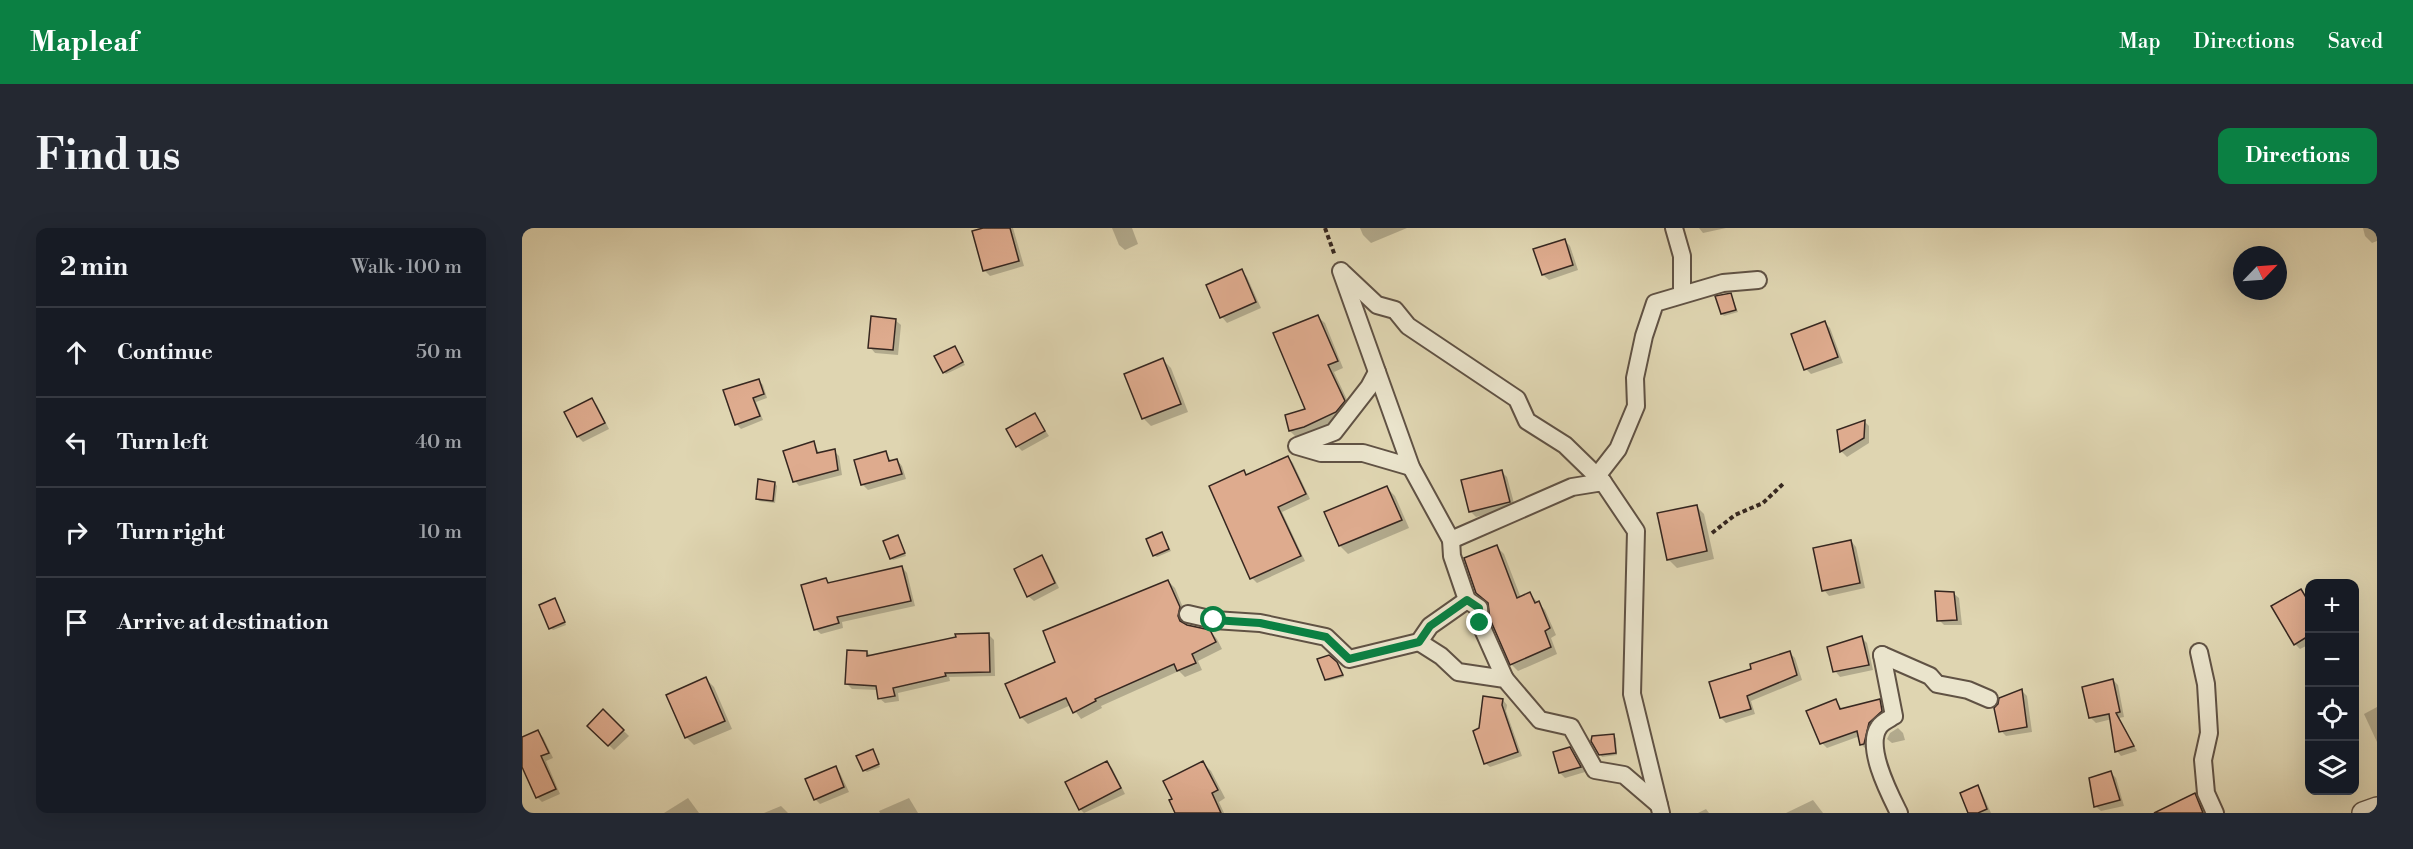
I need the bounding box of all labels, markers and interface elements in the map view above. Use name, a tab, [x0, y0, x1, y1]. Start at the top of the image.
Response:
text: Mapleaf	[30, 25, 138, 60]
text: Map	[2119, 29, 2161, 55]
text: Directions	[2194, 29, 2295, 55]
text: Saved	[2328, 29, 2383, 55]
button: Directions	[2218, 128, 2377, 184]
text: Find us	[36, 130, 180, 183]
north arrow	[2233, 246, 2287, 300]
text: 2 min	[60, 251, 128, 283]
text: Walk · 100 m	[351, 255, 462, 280]
icon: ahead	[60, 336, 93, 369]
text: Continue	[117, 339, 213, 366]
text: 50 m	[416, 340, 462, 365]
icon: left	[60, 426, 93, 459]
text: Turn left	[117, 429, 208, 456]
text: 40 m	[415, 430, 462, 455]
icon: right	[60, 516, 93, 549]
text: Turn right	[117, 519, 225, 546]
text: 10 m	[419, 520, 462, 545]
map controls	[2305, 579, 2359, 795]
button: +	[2305, 579, 2359, 633]
icon: arrive	[60, 606, 93, 639]
route start	[1200, 606, 1226, 632]
text: Arrive at destination	[117, 609, 329, 636]
route end	[1466, 609, 1492, 635]
button: −	[2305, 633, 2359, 687]
button: locate	[2305, 687, 2359, 741]
button: layers	[2305, 741, 2359, 795]

